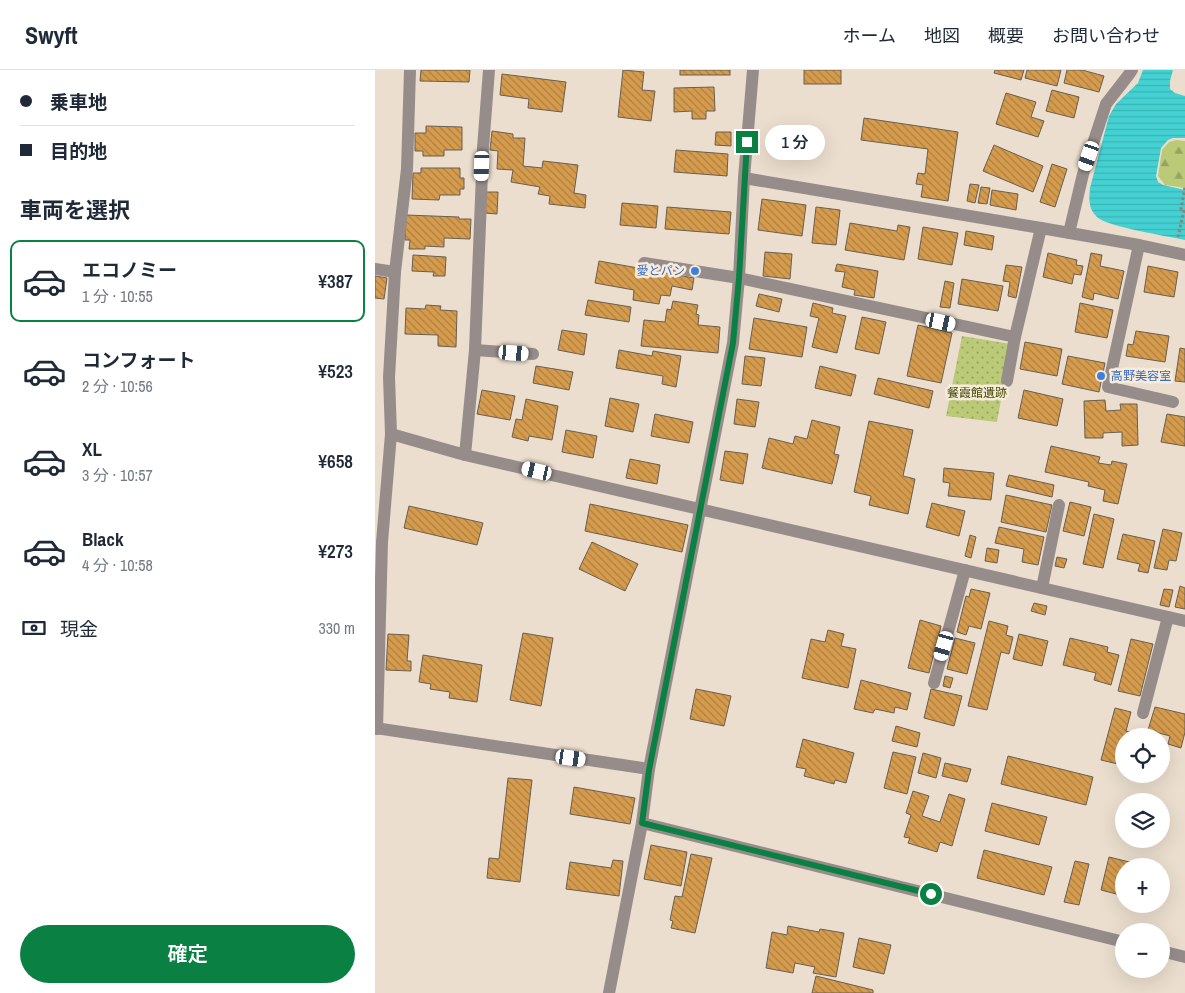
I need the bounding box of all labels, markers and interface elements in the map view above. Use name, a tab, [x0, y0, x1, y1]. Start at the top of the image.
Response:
text: Swyft	[25, 19, 78, 51]
text: ホーム	[843, 23, 896, 48]
text: 地図	[924, 23, 960, 48]
text: 概要	[988, 23, 1024, 48]
text: お問い合わせ	[1052, 23, 1160, 48]
text: 乗車地	[50, 89, 107, 115]
callout: 1 分	[765, 124, 825, 160]
route end	[736, 131, 758, 153]
text: 1 分	[782, 131, 808, 153]
text: 目的地	[50, 138, 107, 164]
car	[1077, 139, 1100, 173]
car	[473, 151, 490, 181]
text: 車両を選択	[20, 195, 130, 225]
text: エコノミー	[82, 257, 177, 283]
icon: car	[22, 259, 67, 304]
place label: 愛とパン	[636, 263, 685, 279]
marker: 愛とパン	[689, 265, 701, 277]
text: ¥387	[318, 268, 353, 294]
text: 1 分 · 10:55	[82, 285, 153, 307]
car	[924, 312, 957, 332]
car	[498, 344, 529, 362]
text: コンフォート	[82, 347, 195, 373]
icon: car	[22, 349, 67, 394]
text: ¥523	[318, 358, 353, 384]
place label: 高野美容室	[1111, 368, 1171, 384]
marker: 高野美容室	[1095, 370, 1107, 382]
text: 2 分 · 10:56	[82, 375, 153, 397]
park label: 餐霞館遺跡	[947, 385, 1007, 401]
text: XL	[82, 436, 102, 462]
icon: car	[22, 439, 67, 484]
text: ¥658	[318, 448, 353, 474]
car	[520, 460, 553, 482]
text: 3 分 · 10:57	[82, 464, 153, 486]
text: Black	[82, 526, 124, 552]
icon: car	[22, 529, 67, 574]
text: ¥273	[318, 538, 353, 564]
text: 4 分 · 10:58	[82, 554, 153, 576]
icon: cash	[20, 614, 48, 642]
text: 現金	[60, 616, 98, 642]
text: 330 m	[319, 617, 355, 639]
car	[932, 630, 955, 662]
map controls	[1115, 728, 1170, 978]
button: locate	[1115, 728, 1170, 783]
car	[555, 748, 586, 768]
button: layers	[1115, 793, 1170, 848]
button: +	[1115, 858, 1170, 913]
route start	[920, 883, 942, 905]
button: −	[1115, 923, 1170, 978]
button: 確定	[20, 925, 355, 983]

